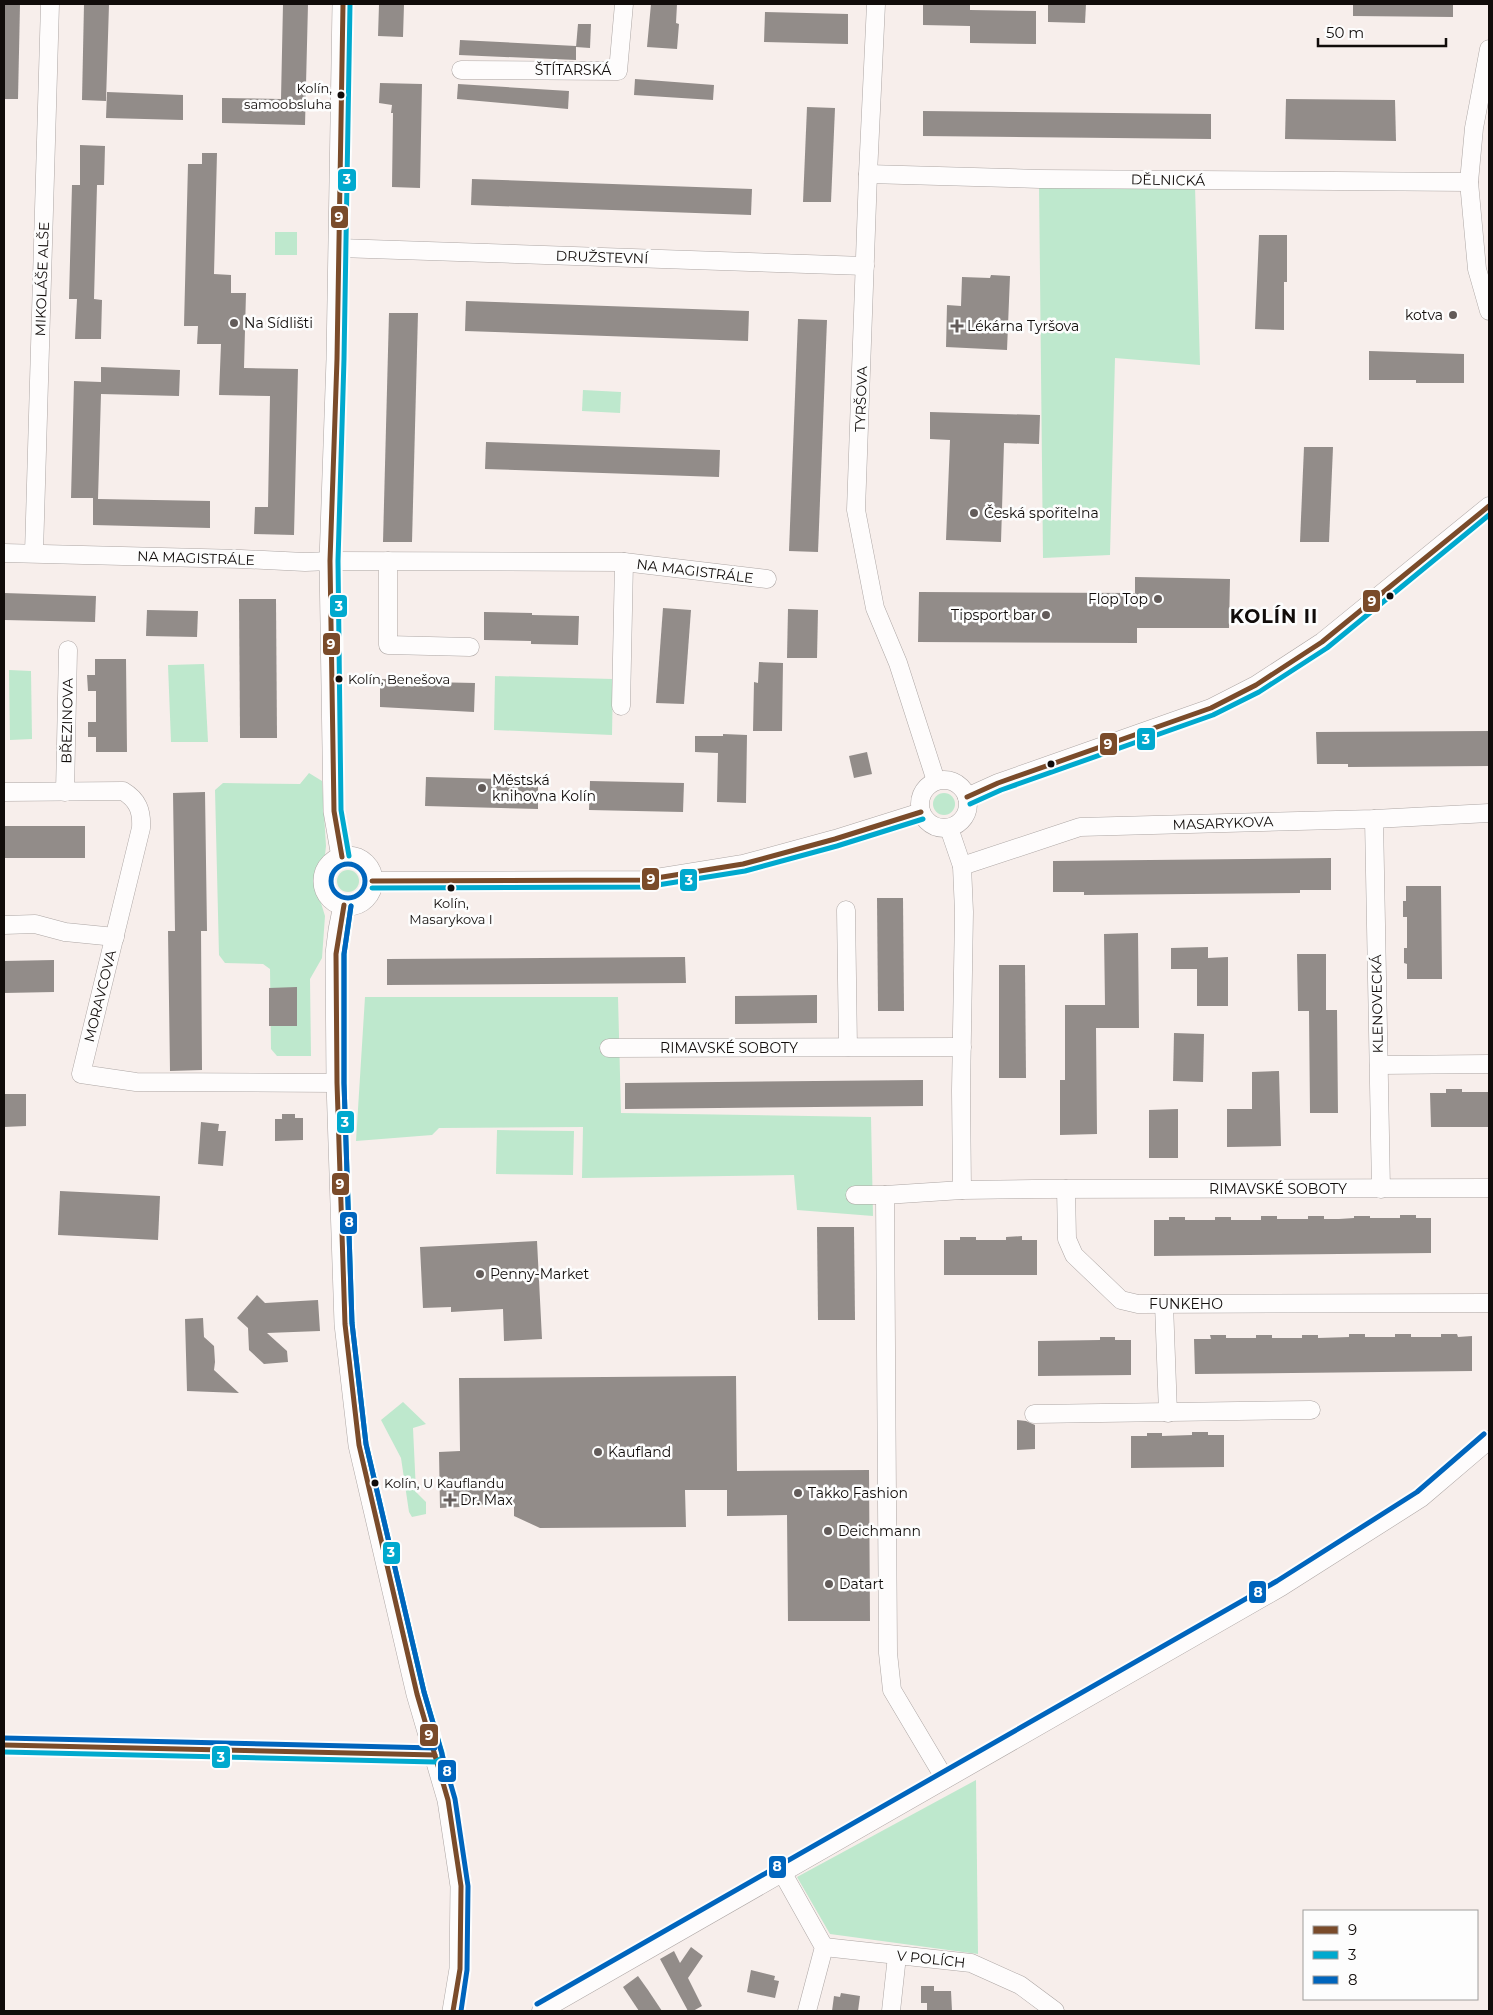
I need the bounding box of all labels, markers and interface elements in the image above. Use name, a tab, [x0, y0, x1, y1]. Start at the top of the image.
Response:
scale bar	[1318, 15, 1446, 47]
text: 50 m	[1326, 23, 1364, 42]
street label: ŠTÍTARSKÁ	[535, 61, 612, 79]
place label: Kolín, samoobsluha	[244, 80, 332, 112]
marker: Kolín, samoobsluha	[336, 90, 346, 100]
line badge: 3	[337, 168, 357, 192]
text: 3	[342, 170, 351, 188]
street label: DĚLNICKÁ	[1131, 170, 1206, 190]
line badge: 9	[330, 205, 349, 229]
text: 9	[335, 208, 344, 226]
street label: MIKOLÁŠE ALŠE	[31, 221, 53, 337]
street label: DRUŽSTEVNÍ	[555, 246, 649, 268]
place label: kotva	[1405, 306, 1443, 324]
marker: kotva	[1447, 309, 1459, 321]
place label: Na Sídlišti	[244, 314, 313, 332]
marker: Na Sídlišti	[228, 317, 240, 329]
place label: Lékárna Tyršova	[967, 317, 1079, 335]
marker: Lékárna Tyršova	[951, 320, 963, 332]
street label: TYRŠOVA	[851, 365, 871, 432]
place label: Česká spořitelna	[984, 504, 1099, 522]
marker: Česká spořitelna	[968, 507, 980, 519]
street label: NA MAGISTRÁLE	[137, 547, 255, 569]
street label: NA MAGISTRÁLE	[635, 555, 755, 587]
line badge: 9	[1362, 589, 1381, 613]
place label: Flop Top	[1088, 590, 1148, 608]
unlabelled marker	[1385, 591, 1395, 601]
text: 9	[1368, 592, 1377, 610]
marker: Flop Top	[1152, 593, 1164, 605]
line badge: 3	[329, 594, 348, 618]
text: 3	[334, 597, 343, 615]
district label: KOLÍN II	[1230, 605, 1318, 628]
place label: Tipsport bar	[951, 606, 1036, 624]
marker: Tipsport bar	[1040, 609, 1052, 621]
line badge: 9	[322, 632, 341, 656]
text: 9	[327, 635, 336, 653]
place label: Kolín, Benešova	[348, 671, 450, 687]
marker: Kolín, Benešova	[334, 674, 344, 684]
street label: BŘEZINOVA	[57, 677, 77, 764]
line badge: 3	[1136, 727, 1156, 751]
text: 3	[1141, 730, 1150, 748]
line badge: 9	[1099, 732, 1118, 756]
text: 9	[1104, 735, 1113, 753]
unlabelled marker	[1046, 759, 1056, 769]
place label: Městská knihovna Kolín	[492, 771, 596, 805]
marker: Městská knihovna Kolín	[476, 782, 488, 794]
street label: MASARYKOVA	[1172, 812, 1275, 834]
line badge: 9	[641, 867, 660, 891]
line badge: 3	[679, 868, 698, 892]
text: 9	[647, 870, 656, 888]
text: 3	[684, 871, 693, 889]
marker: Kolín, Masarykova I	[446, 883, 456, 893]
place label: Kolín, Masarykova I	[409, 895, 493, 927]
street label: MORAVCOVA	[80, 947, 120, 1044]
street label: KLENOVECKÁ	[1367, 953, 1387, 1054]
street label: RIMAVSKÉ SOBOTY	[660, 1039, 798, 1057]
line badge: 3	[336, 1110, 355, 1134]
text: 3	[340, 1113, 349, 1131]
line badge: 9	[331, 1172, 350, 1196]
text: 9	[336, 1175, 345, 1193]
street label: RIMAVSKÉ SOBOTY	[1209, 1180, 1347, 1198]
line badge: 8	[339, 1211, 358, 1235]
text: 8	[344, 1213, 354, 1231]
place label: Penny-Market	[490, 1265, 589, 1283]
marker: Penny-Market	[474, 1268, 486, 1280]
street label: FUNKEHO	[1149, 1295, 1223, 1313]
place label: Kaufland	[608, 1443, 671, 1461]
marker: Kaufland	[592, 1446, 604, 1458]
place label: Kolín, U Kauflandu	[384, 1475, 504, 1491]
marker: Kolín, U Kauflandu	[370, 1478, 380, 1488]
place label: Takko Fashion	[808, 1484, 908, 1502]
marker: Takko Fashion	[792, 1487, 804, 1499]
place label: Dr. Max	[460, 1491, 513, 1509]
marker: Dr. Max	[444, 1494, 456, 1506]
place label: Deichmann	[838, 1522, 921, 1540]
marker: Deichmann	[822, 1525, 834, 1537]
line badge: 3	[382, 1541, 401, 1565]
text: 3	[386, 1543, 395, 1561]
place label: Datart	[839, 1575, 884, 1593]
marker: Datart	[823, 1578, 835, 1590]
line badge: 8	[1248, 1580, 1267, 1604]
text: 8	[1253, 1583, 1263, 1601]
line badge: 9	[419, 1723, 439, 1747]
text: 9	[425, 1726, 434, 1744]
line badge: 3	[211, 1745, 231, 1769]
text: 3	[216, 1748, 225, 1766]
line badge: 8	[437, 1759, 457, 1783]
text: 8	[442, 1762, 452, 1780]
line badge: 8	[768, 1855, 787, 1879]
text: 8	[772, 1857, 782, 1875]
legend	[1303, 1910, 1478, 2000]
text: 9	[1348, 1920, 1357, 1939]
text: 3	[1348, 1945, 1356, 1964]
street label: V POLÍCH	[896, 1946, 966, 1972]
text: 8	[1348, 1970, 1358, 1989]

